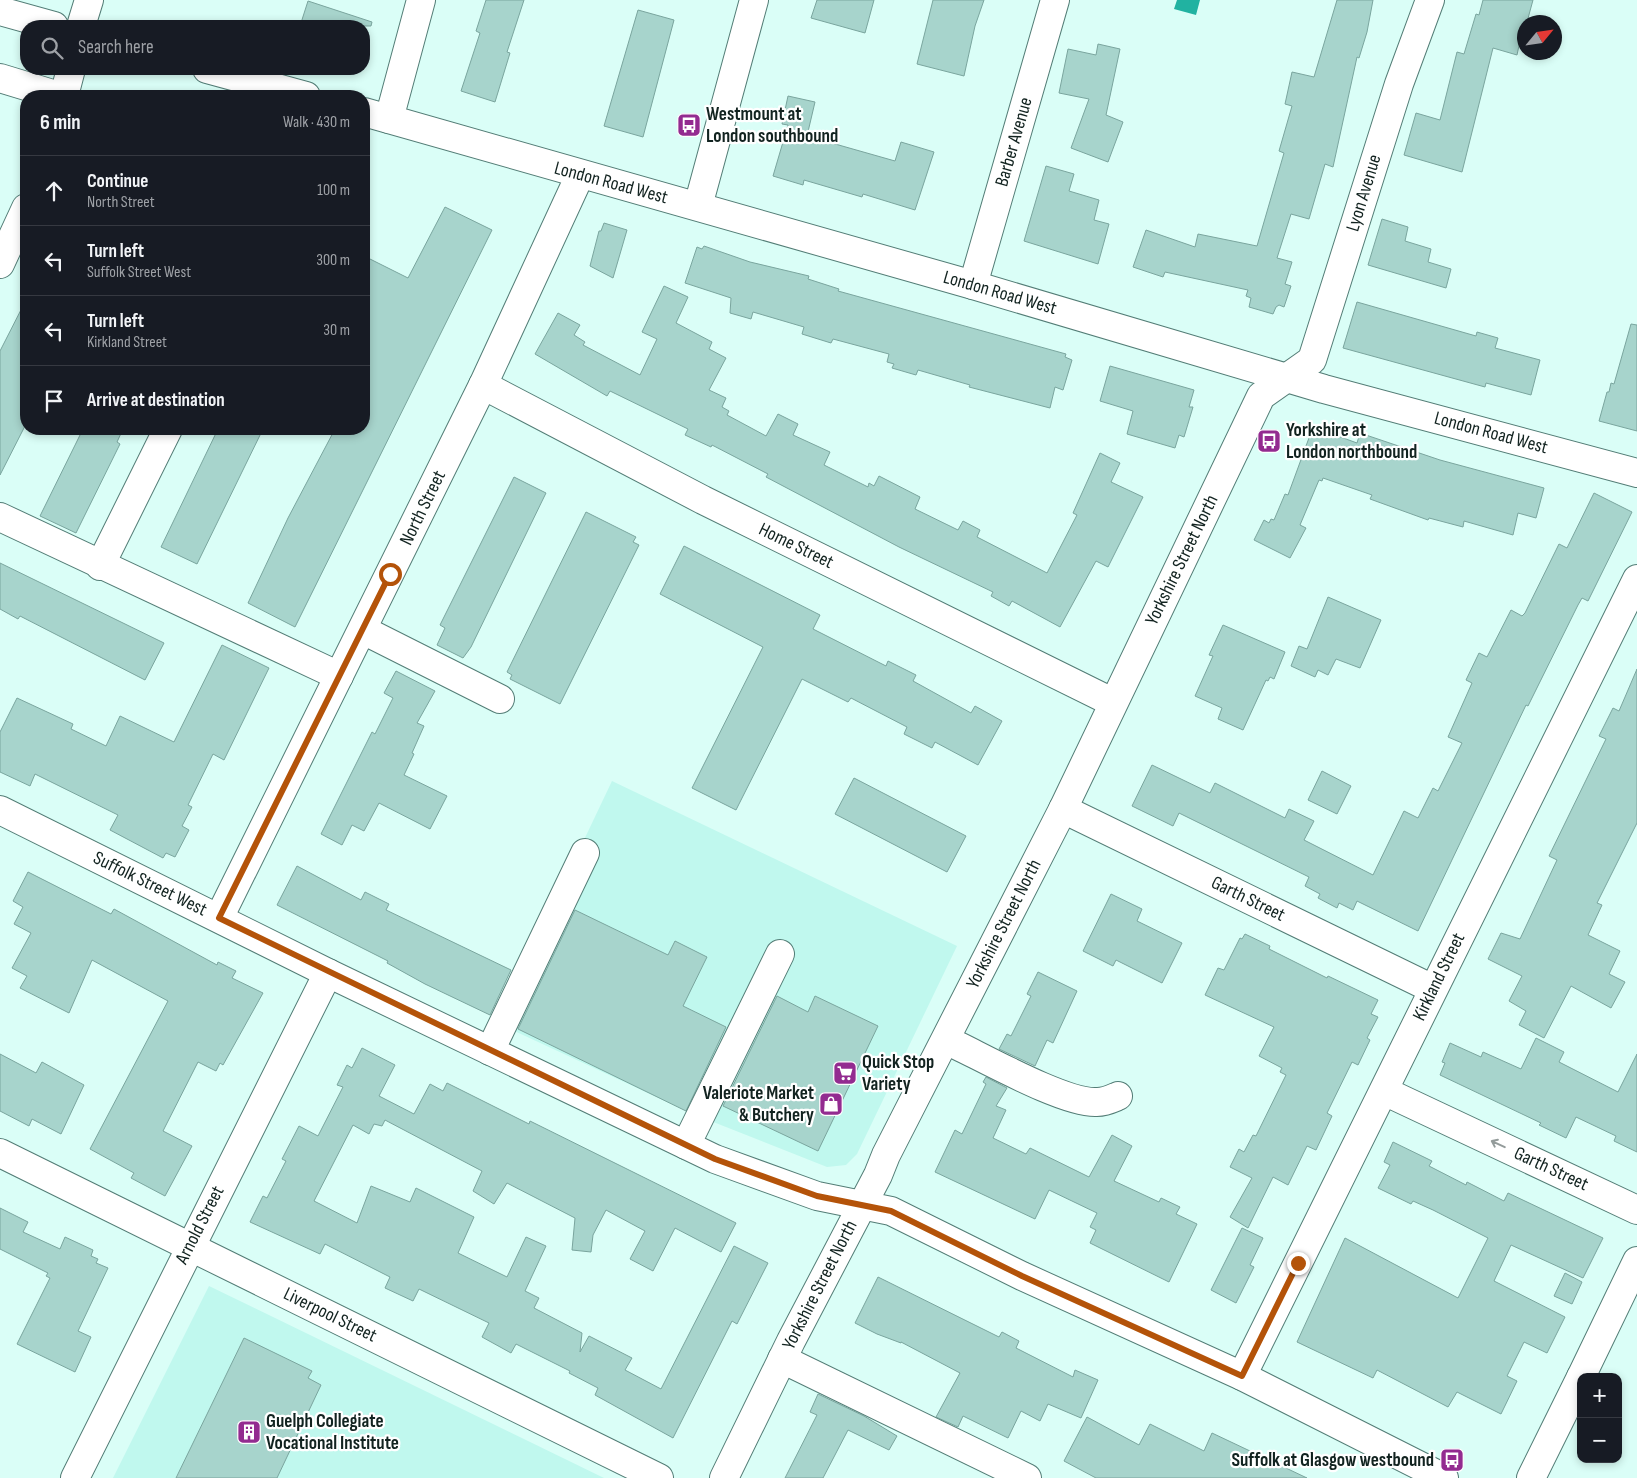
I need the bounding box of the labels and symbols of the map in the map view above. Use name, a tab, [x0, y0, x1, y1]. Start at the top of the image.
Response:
north arrow	[1517, 15, 1562, 60]
street label: Barber Avenue	[990, 95, 1038, 189]
place label: Westmount at London southbound	[706, 103, 838, 148]
bus stop icon: Westmount at London southbound	[676, 112, 702, 138]
street label: Lyon Avenue	[1341, 152, 1387, 234]
street label: London Road West	[552, 157, 671, 209]
street label: London Road West	[941, 266, 1059, 320]
street label: London Road West	[1432, 407, 1551, 459]
place label: Yorkshire at London northbound	[1286, 419, 1417, 464]
bus stop icon: Yorkshire at London northbound	[1256, 428, 1282, 454]
street label: North Street	[395, 467, 451, 549]
street label: Yorkshire Street North	[1141, 491, 1223, 629]
street label: Home Street	[755, 518, 837, 574]
route start	[379, 563, 402, 586]
street label: Suffolk Street West	[89, 847, 211, 922]
street label: Yorkshire Street North	[962, 856, 1046, 992]
street label: Garth Street	[1207, 871, 1289, 927]
street label: Kirkland Street	[1408, 929, 1470, 1025]
place label: Quick Stop Variety	[862, 1051, 934, 1096]
supermarket icon: Quick Stop Variety	[832, 1060, 858, 1086]
place label: Valeriote Market & Butchery	[703, 1082, 814, 1127]
shop icon: Valeriote Market & Butchery	[818, 1091, 844, 1117]
one-way arrow	[1491, 1139, 1506, 1148]
street label: Garth Street	[1510, 1142, 1592, 1196]
street label: Arnold Street	[170, 1182, 230, 1269]
street label: Yorkshire Street North	[778, 1217, 862, 1353]
route end	[1287, 1252, 1310, 1275]
street label: Liverpool Street	[280, 1282, 381, 1348]
place label: Guelph Collegiate Vocational Institute	[266, 1410, 399, 1455]
building icon: Guelph Collegiate Vocational Institute	[236, 1419, 262, 1445]
bus stop icon: Suffolk at Glasgow westbound	[1439, 1447, 1465, 1473]
place label: Suffolk at Glasgow westbound	[1231, 1449, 1434, 1472]

